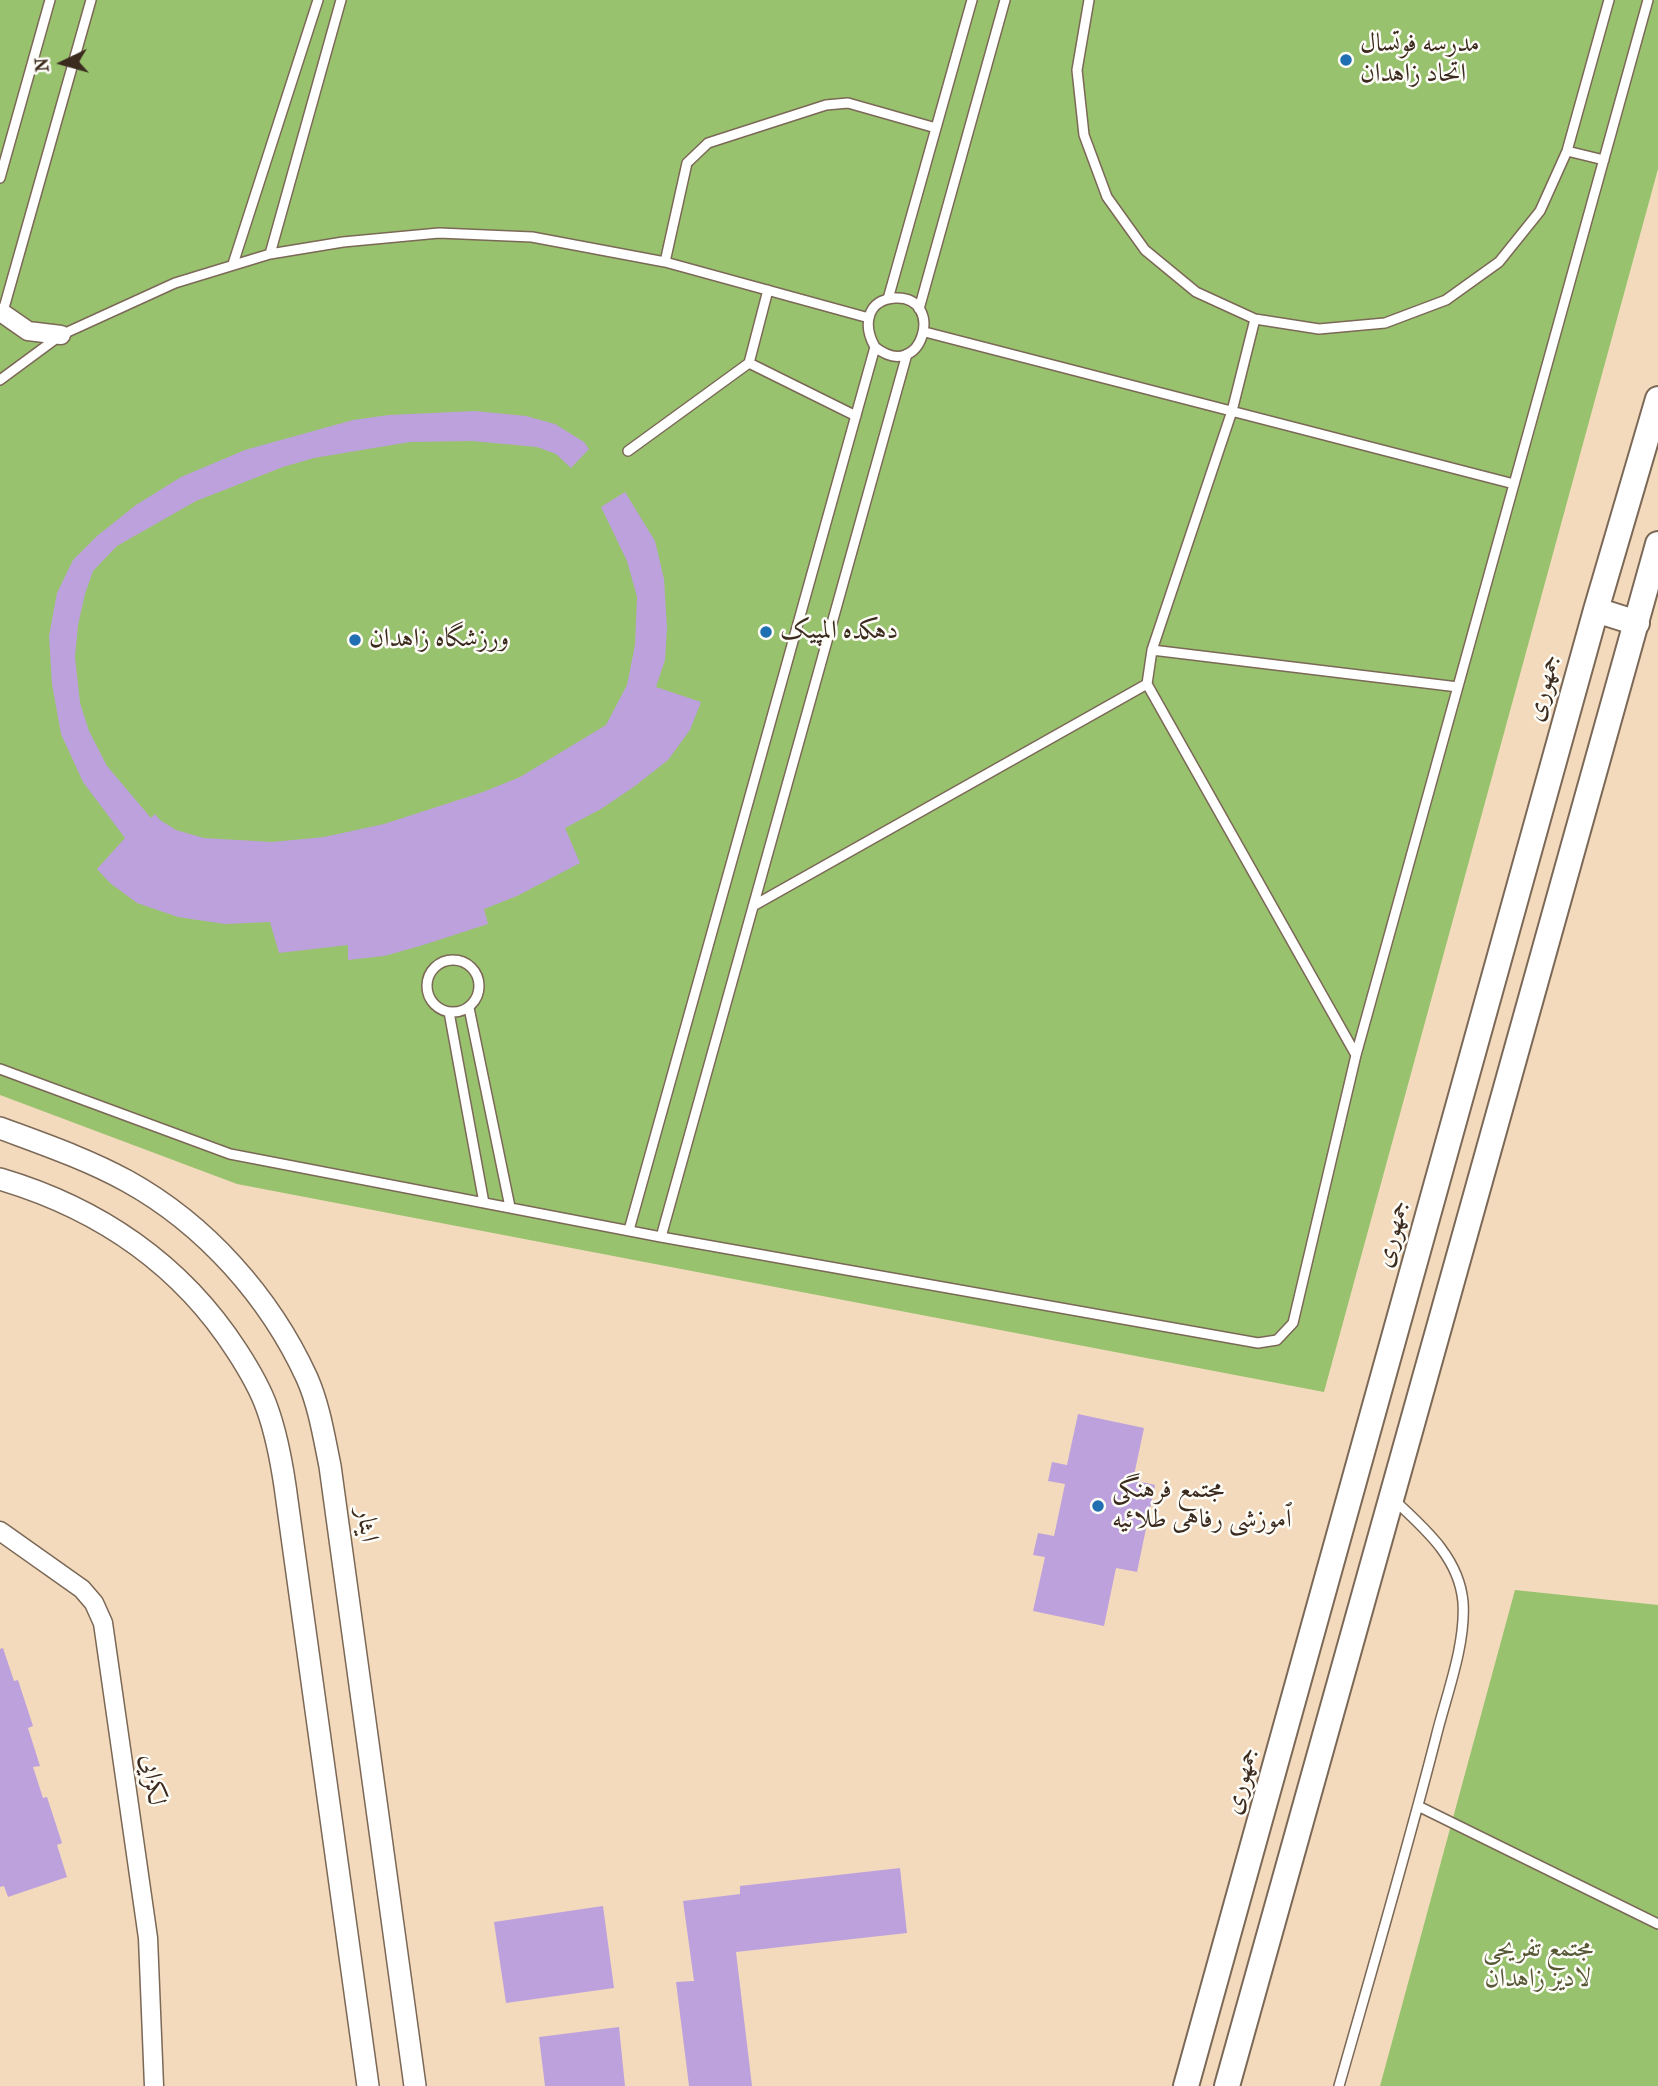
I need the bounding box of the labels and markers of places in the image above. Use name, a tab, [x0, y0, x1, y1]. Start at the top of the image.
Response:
place label: مدرسه فوتسال اتحاد زاهدان	[1360, 29, 1480, 90]
marker: مدرسه فوتسال اتحاد زاهدان	[1338, 52, 1354, 68]
place label: دهکده المپیک	[780, 616, 898, 648]
place label: ورزشگاه زاهدان	[369, 624, 509, 656]
marker: دهکده المپیک	[758, 624, 774, 640]
marker: ورزشگاه زاهدان	[347, 632, 363, 648]
place label: مجتمع فرهنگی ٱموزشی رفاهی طلائیه	[1112, 1475, 1292, 1536]
marker: مجتمع فرهنگی ٱموزشی رفاهی طلائیه	[1090, 1498, 1106, 1514]

